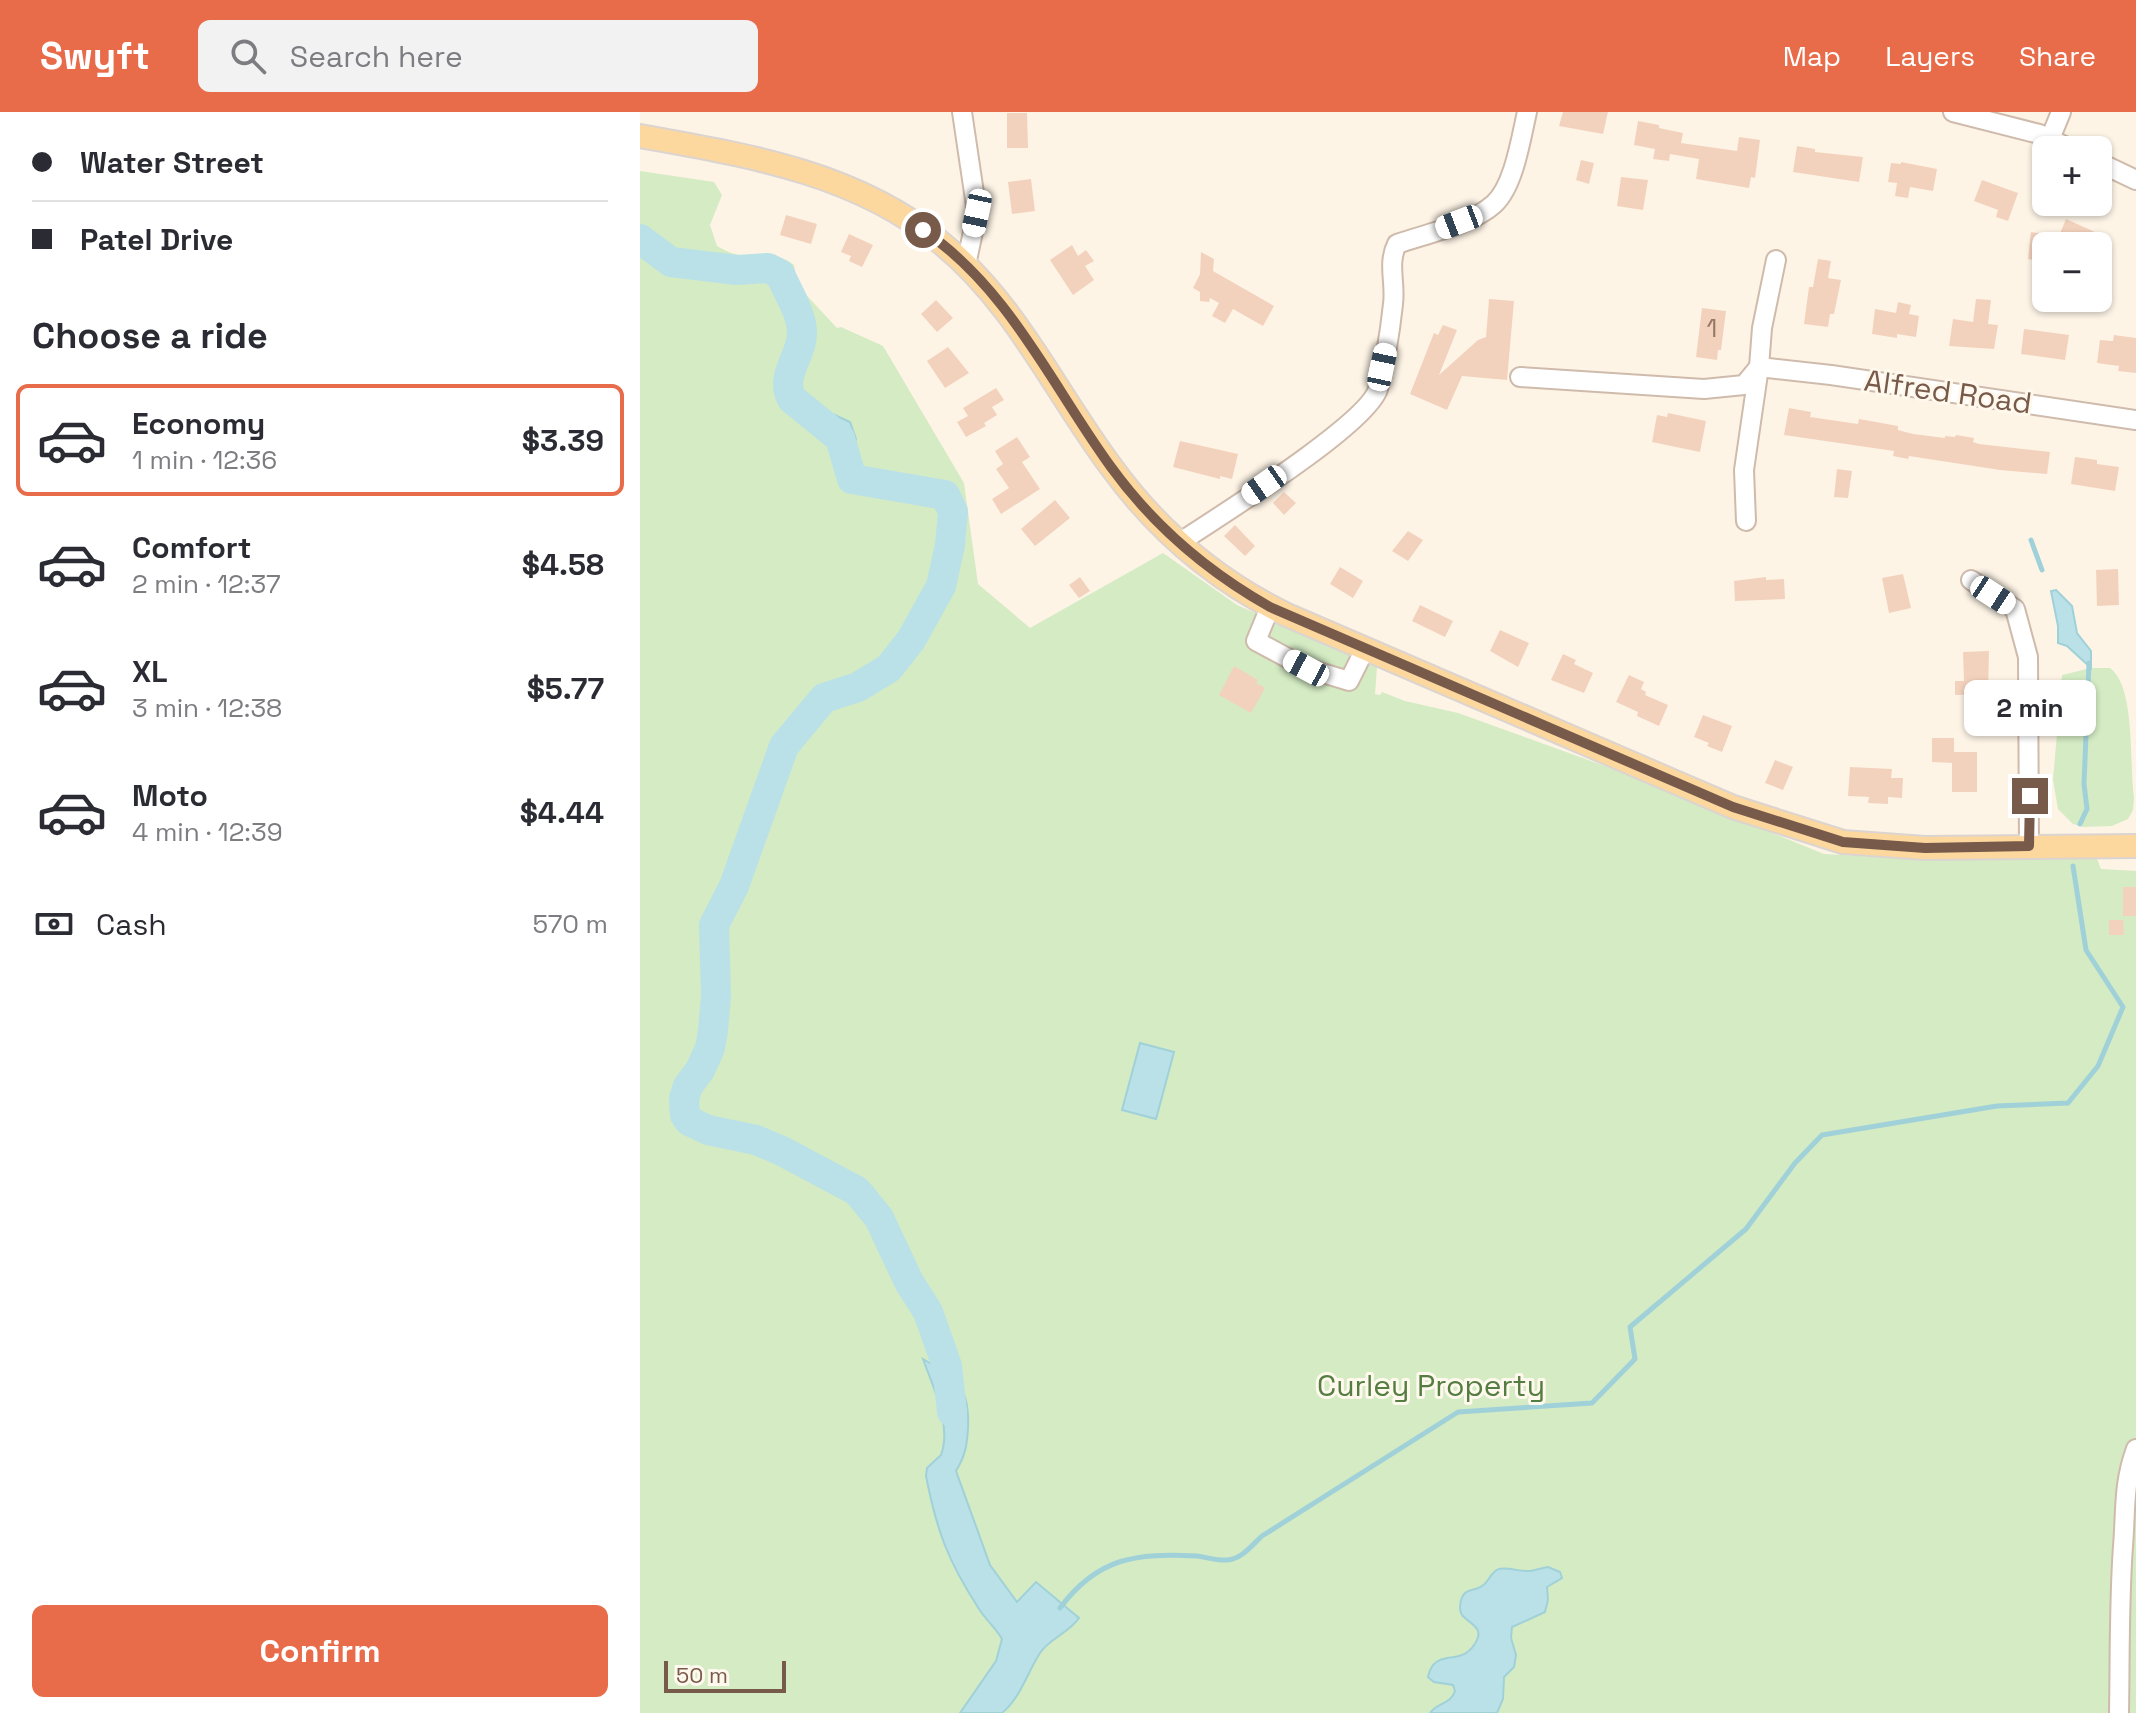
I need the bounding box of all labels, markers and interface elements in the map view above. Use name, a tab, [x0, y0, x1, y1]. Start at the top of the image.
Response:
search box	[198, 20, 758, 92]
text: Swyft	[40, 32, 150, 80]
icon: search	[226, 34, 270, 78]
text: Search here	[290, 37, 463, 76]
text: Map	[1783, 38, 1841, 74]
text: Layers	[1885, 38, 1975, 74]
text: Share	[2019, 38, 2096, 74]
map controls	[2032, 136, 2112, 312]
button: +	[2032, 136, 2112, 216]
text: Water Street	[80, 143, 264, 182]
car	[960, 187, 994, 239]
car	[1432, 202, 1486, 242]
route start	[905, 212, 941, 248]
text: Patel Drive	[80, 220, 233, 259]
button: −	[2032, 232, 2112, 312]
house number: 1	[1707, 311, 1717, 345]
text: Choose a ride	[32, 313, 268, 359]
car	[1365, 341, 1399, 393]
street label: Alfred Road	[1862, 360, 2034, 423]
icon: car	[36, 404, 108, 476]
text: Economy	[132, 404, 265, 443]
text: $3.39	[522, 421, 604, 460]
text: 1 min · 12:36	[132, 443, 277, 477]
car	[1237, 461, 1291, 509]
icon: car	[36, 528, 108, 600]
text: Comfort	[132, 528, 251, 567]
text: $4.58	[522, 545, 604, 584]
text: 2 min · 12:37	[132, 567, 281, 601]
car	[1966, 572, 2020, 618]
car	[1279, 646, 1333, 690]
icon: car	[36, 652, 108, 724]
text: XL	[132, 652, 168, 691]
text: $5.77	[527, 669, 604, 708]
callout: 2 min	[1964, 680, 2096, 736]
text: 3 min · 12:38	[132, 691, 282, 725]
text: 2 min	[1996, 691, 2064, 725]
icon: car	[36, 776, 108, 848]
text: Moto	[132, 776, 208, 815]
route end	[2012, 778, 2048, 814]
text: $4.44	[520, 793, 604, 832]
text: 4 min · 12:39	[132, 815, 283, 849]
icon: cash	[32, 902, 76, 946]
text: Cash	[96, 905, 167, 944]
text: 570 m	[533, 907, 608, 941]
park label: Curley Property	[1317, 1366, 1545, 1405]
button: Confirm	[32, 1605, 608, 1697]
scale bar	[664, 1657, 786, 1693]
text: 50 m	[676, 1661, 728, 1689]

